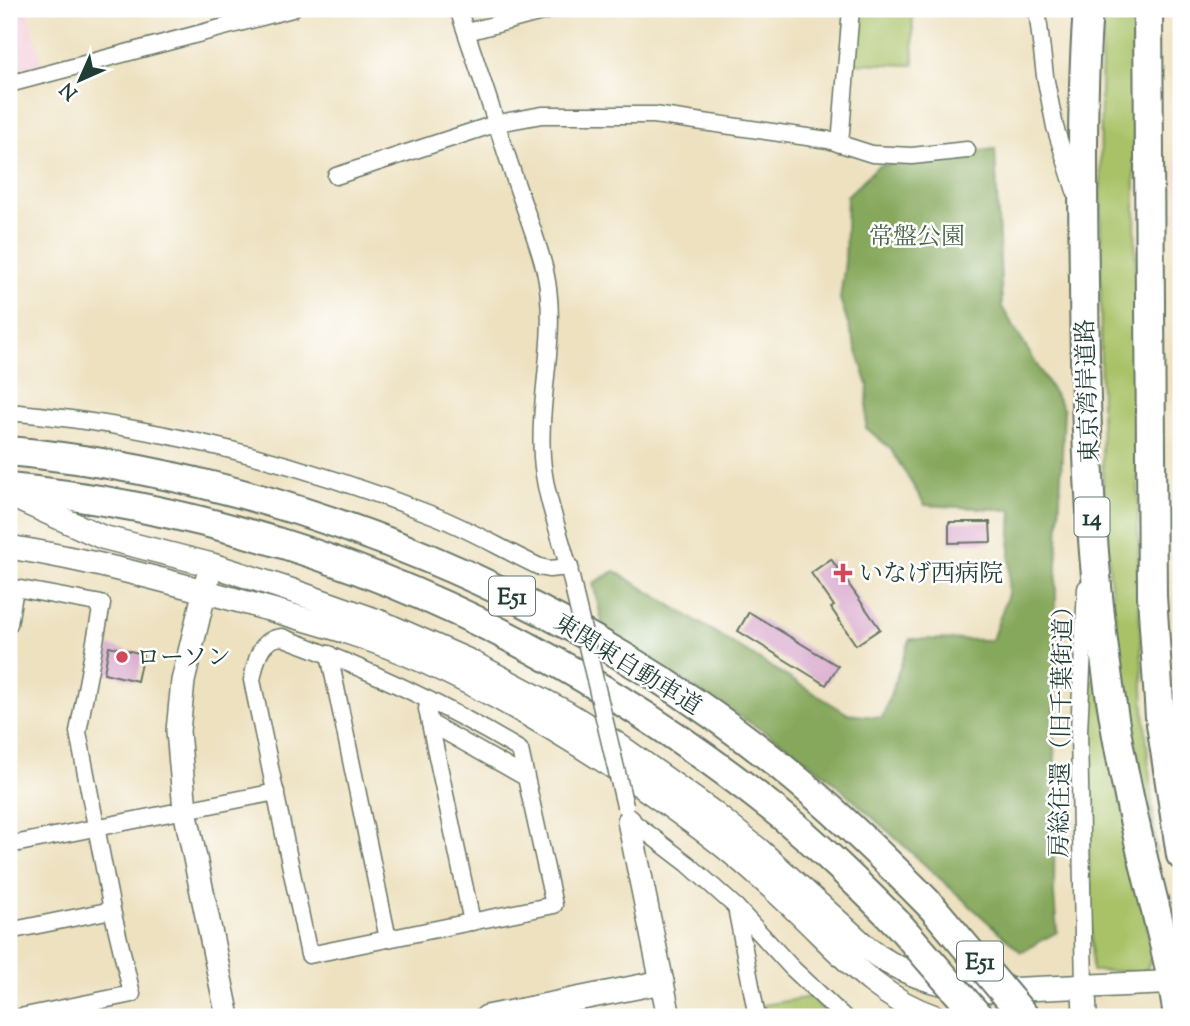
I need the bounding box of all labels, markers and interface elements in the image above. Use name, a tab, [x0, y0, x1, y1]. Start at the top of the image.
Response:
north arrow	[46, 46, 116, 116]
text: N	[55, 75, 85, 105]
park label: 常盤公園	[869, 221, 965, 255]
street label: 東京湾岸道路	[1069, 318, 1109, 463]
road number: 14	[1074, 498, 1110, 537]
place label: いなげ西病院	[859, 558, 1003, 592]
marker: いなげ西病院	[833, 563, 853, 583]
road number: E51	[489, 576, 535, 616]
street label: 房総往還（旧千葉街道）	[1044, 594, 1082, 858]
street label: 東関東自動車道	[547, 607, 707, 725]
place label: ローソン	[136, 642, 231, 676]
marker: ローソン	[114, 649, 130, 665]
road number: E51	[957, 942, 1003, 980]

